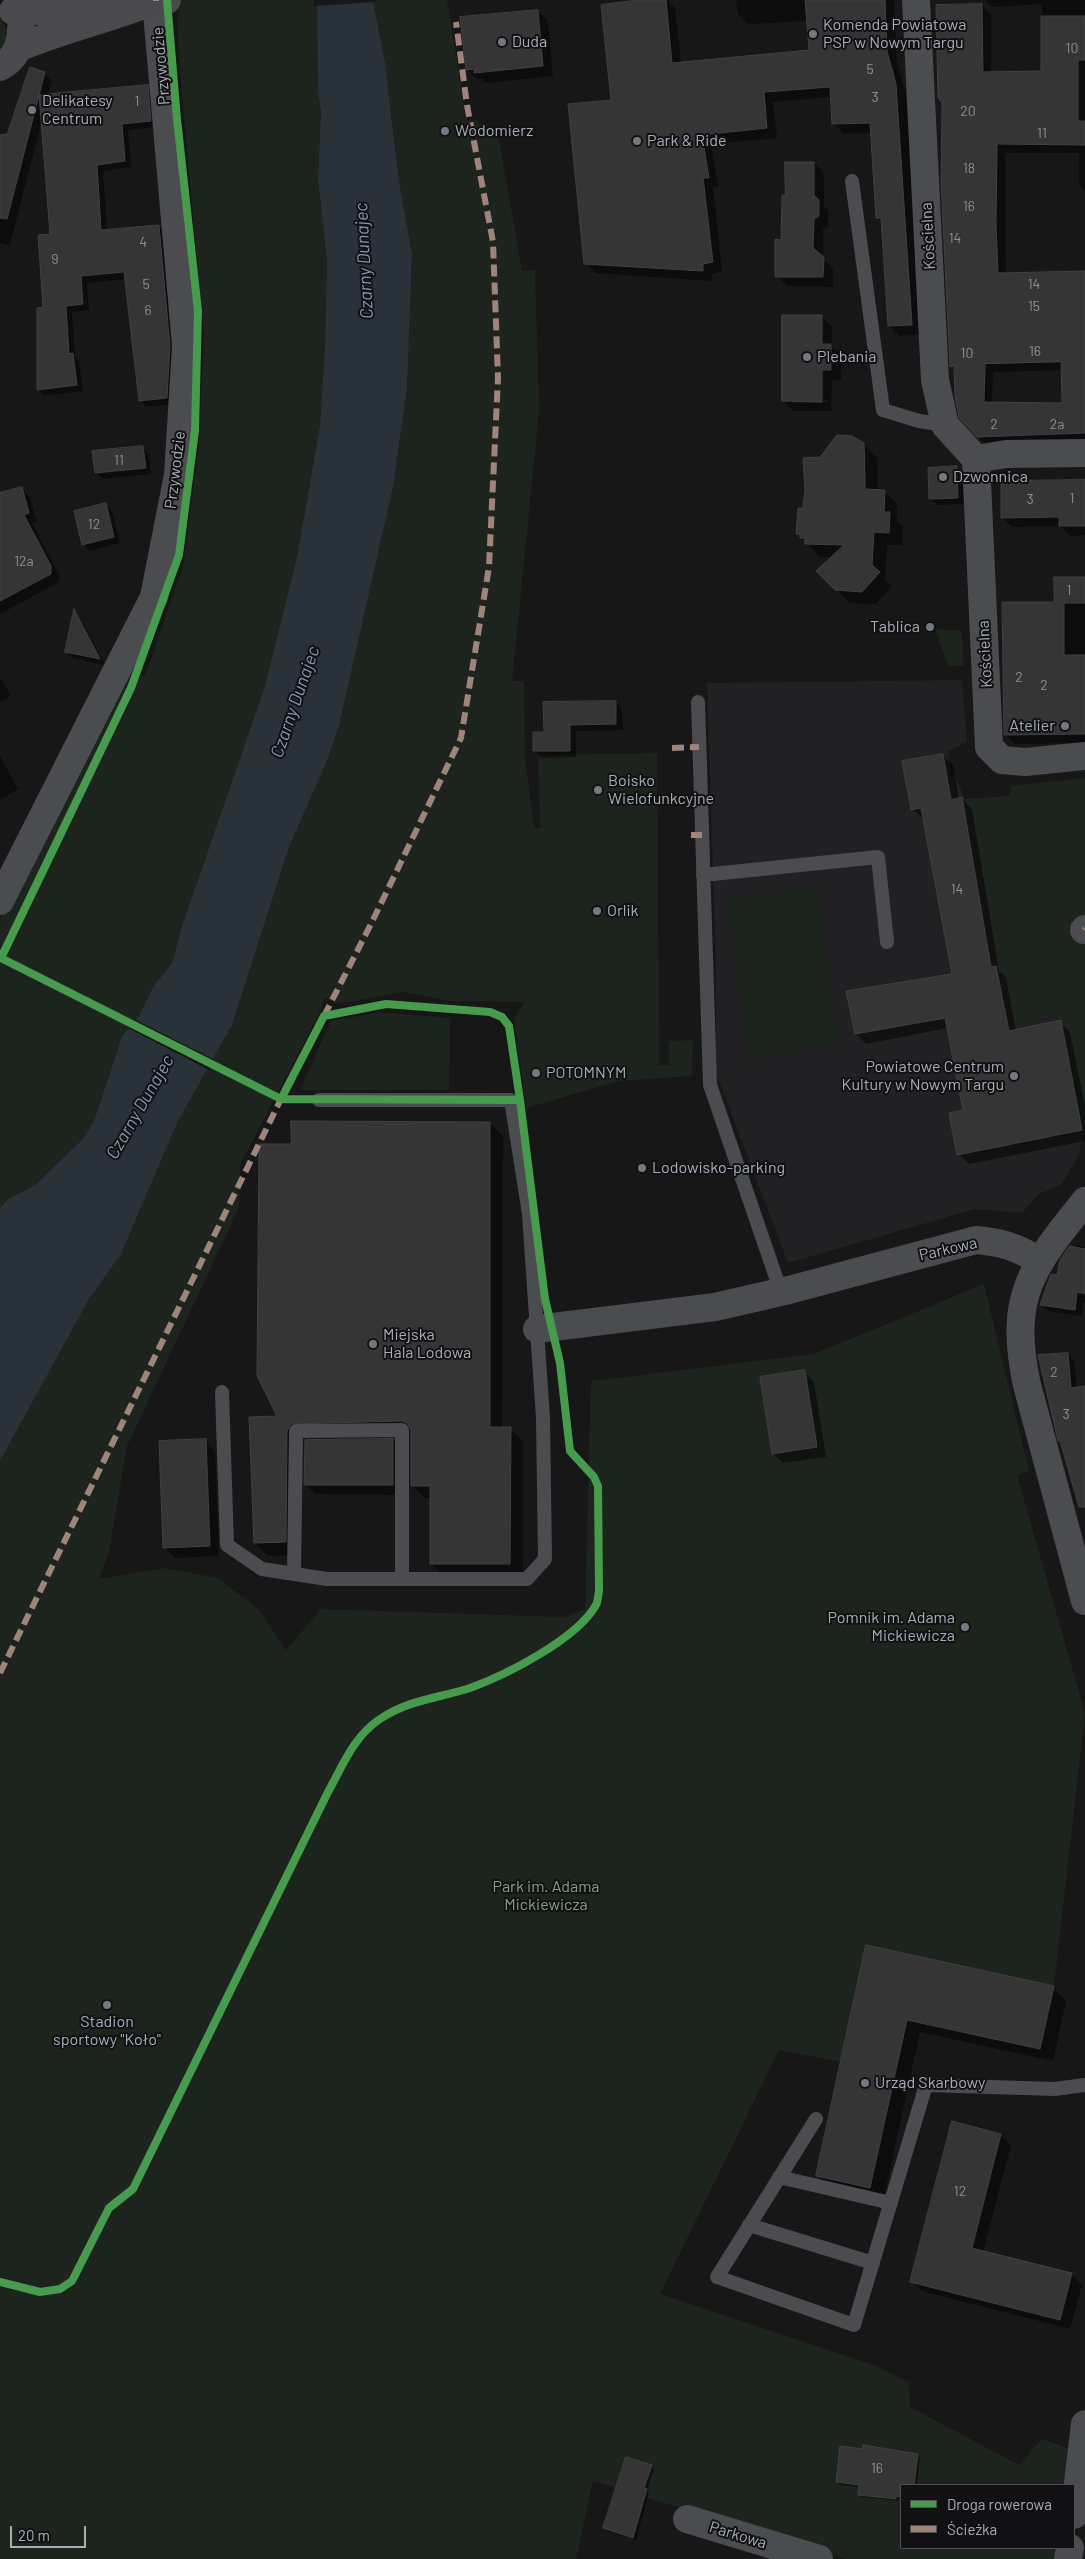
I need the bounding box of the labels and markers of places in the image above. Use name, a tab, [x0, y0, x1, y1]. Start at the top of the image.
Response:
place label: Komenda Powiatowa PSP w Nowym Targu	[823, 15, 966, 53]
marker: Komenda Powiatowa PSP w Nowym Targu	[807, 28, 819, 40]
place label: Duda	[512, 32, 547, 52]
marker: Duda	[496, 36, 508, 48]
place label: Delikatesy Centrum	[42, 91, 113, 129]
marker: Delikatesy Centrum	[26, 104, 38, 116]
place label: Wodomierz	[455, 121, 533, 141]
marker: Wodomierz	[439, 125, 451, 137]
place label: Park & Ride	[647, 131, 727, 151]
marker: Park & Ride	[631, 135, 643, 147]
place label: Plebania	[817, 347, 876, 367]
marker: Plebania	[801, 351, 813, 363]
place label: Dzwonnica	[953, 467, 1028, 487]
marker: Dzwonnica	[937, 471, 949, 483]
place label: Tablica	[870, 617, 920, 637]
marker: Tablica	[924, 621, 936, 633]
place label: Atelier	[1009, 716, 1055, 736]
marker: Atelier	[1059, 720, 1071, 732]
place label: Boisko Wielofunkcyjne	[608, 771, 714, 809]
marker: Boisko Wielofunkcyjne	[592, 784, 604, 796]
place label: Orlik	[607, 901, 639, 921]
marker: Orlik	[591, 905, 603, 917]
place label: Powiatowe Centrum Kultury w Nowym Targu	[842, 1057, 1004, 1095]
place label: POTOMNYM	[546, 1063, 626, 1083]
marker: POTOMNYM	[530, 1067, 542, 1079]
marker: Powiatowe Centrum Kultury w Nowym Targu	[1008, 1070, 1020, 1082]
place label: Lodowisko-parking	[652, 1158, 785, 1178]
marker: Lodowisko-parking	[636, 1162, 648, 1174]
place label: Miejska Hala Lodowa	[383, 1325, 471, 1363]
marker: Miejska Hala Lodowa	[367, 1338, 379, 1350]
place label: Pomnik im. Adama Mickiewicza	[827, 1608, 955, 1646]
marker: Pomnik im. Adama Mickiewicza	[959, 1621, 971, 1633]
marker: Stadion sportowy "Koło"	[101, 1999, 113, 2011]
place label: Stadion sportowy "Koło"	[53, 2012, 161, 2050]
place label: Urząd Skarbowy	[875, 2073, 985, 2093]
marker: Urząd Skarbowy	[859, 2077, 871, 2089]

